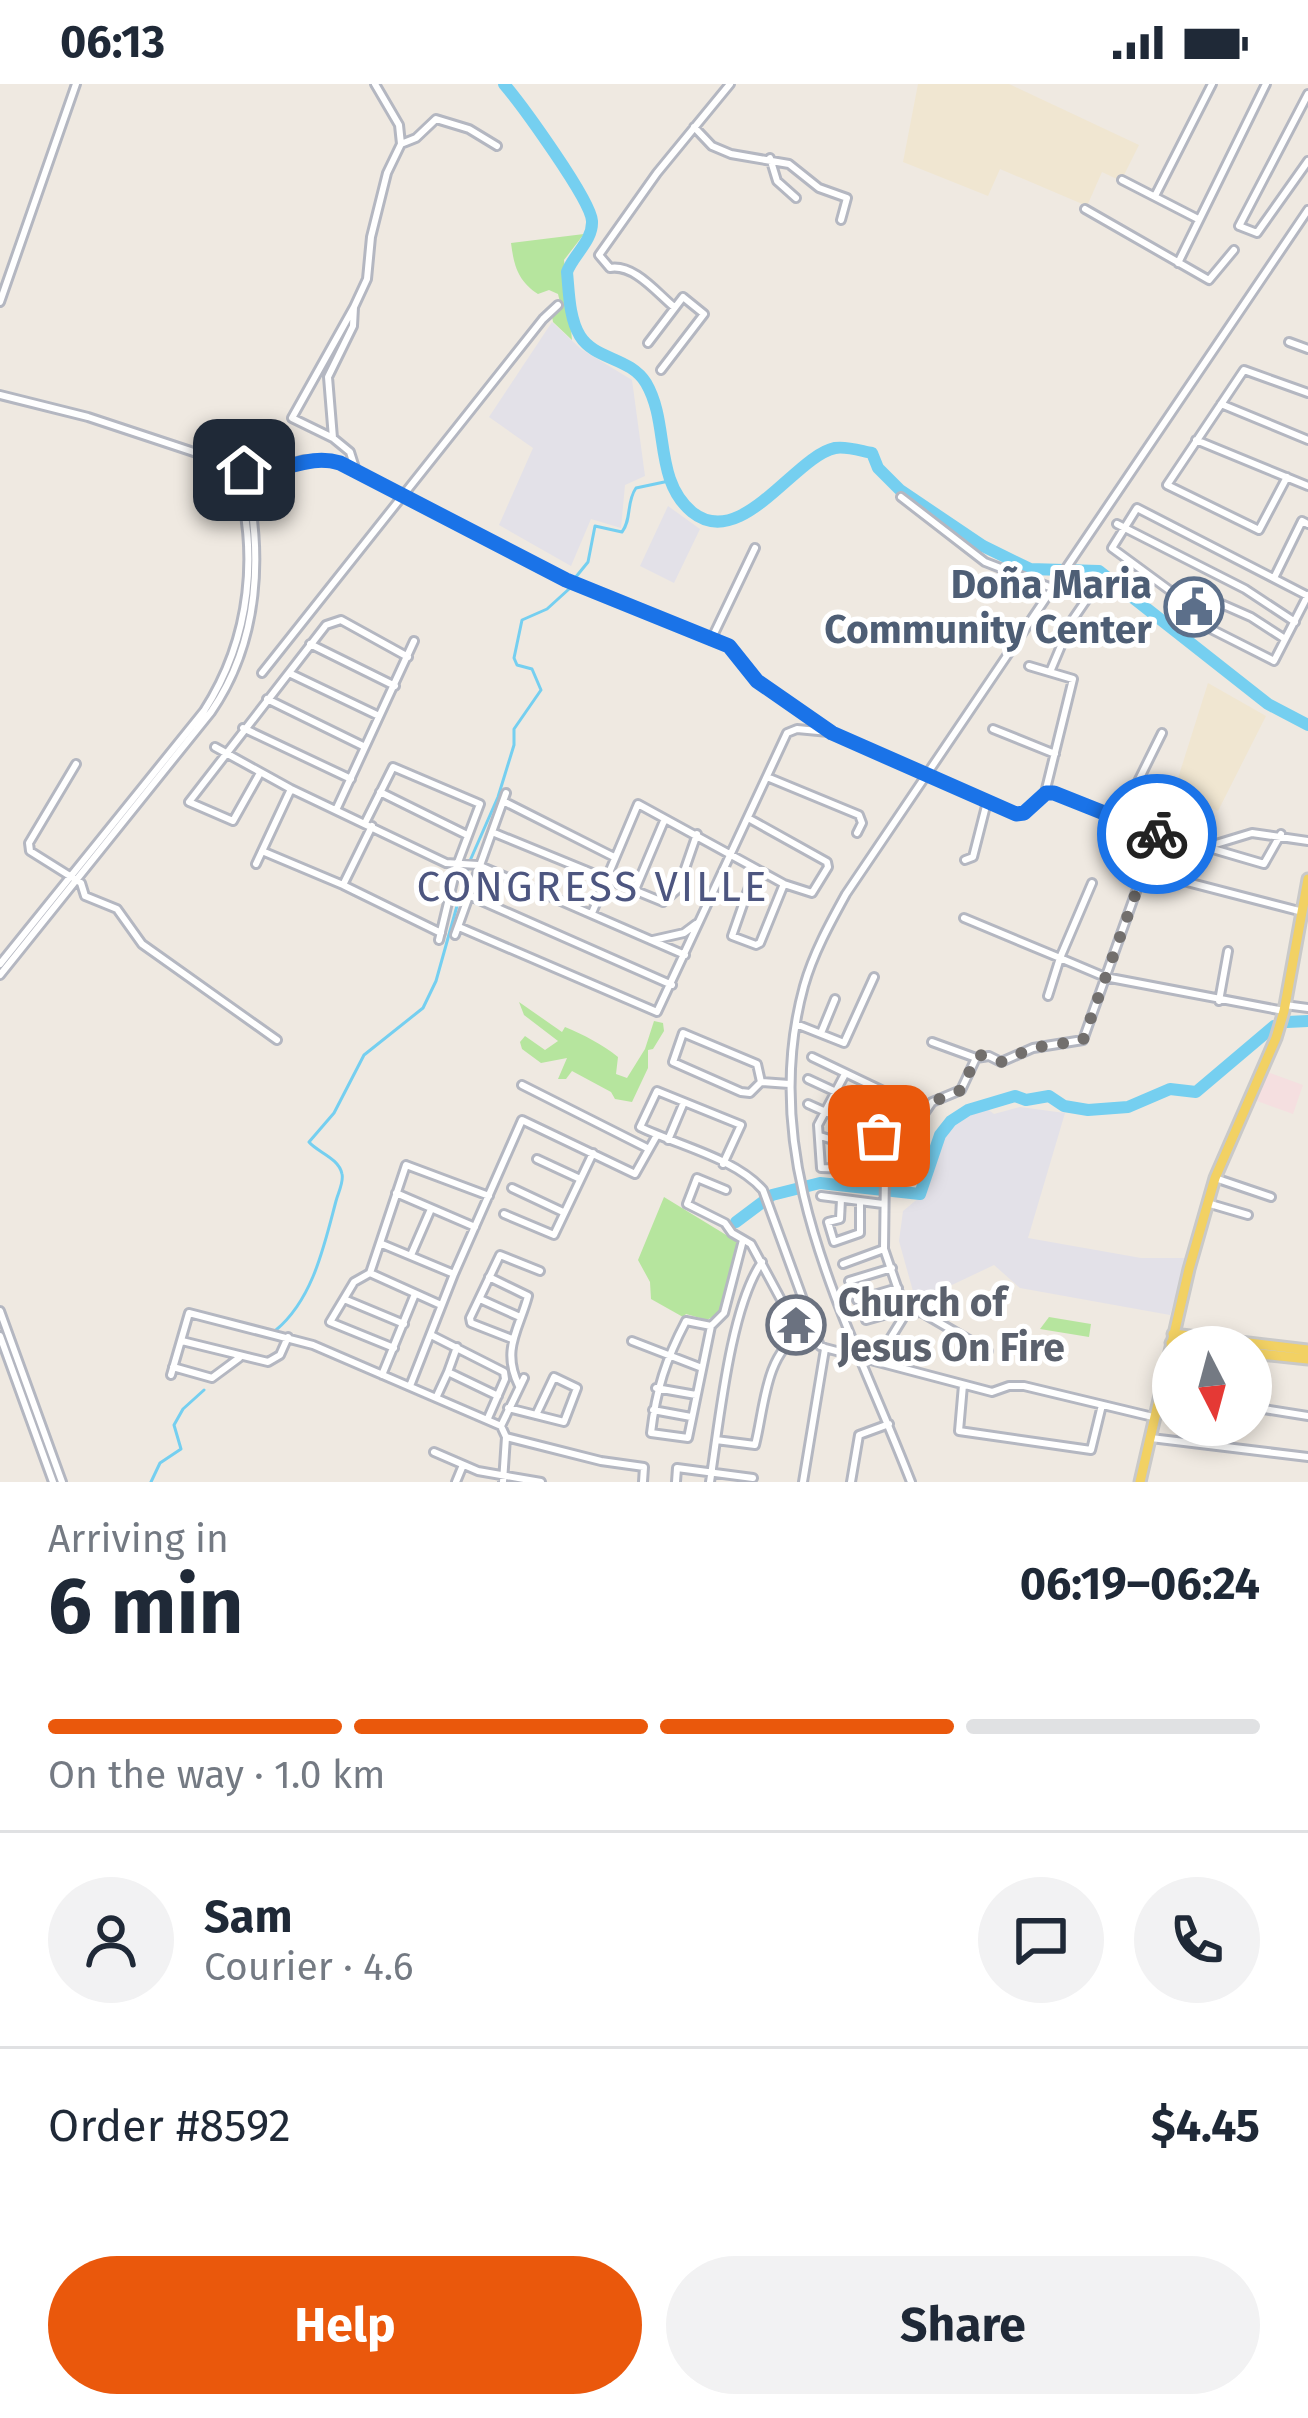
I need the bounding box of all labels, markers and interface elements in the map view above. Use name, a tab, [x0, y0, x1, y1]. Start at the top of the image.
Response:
text: 06:13	[60, 15, 165, 69]
pin	[193, 419, 295, 521]
icon: home	[211, 437, 277, 503]
place label: Doña Maria Community Center	[824, 562, 1152, 653]
public building icon: Doña Maria Community Center	[1163, 576, 1225, 638]
courier	[1097, 774, 1217, 894]
icon: bike	[1124, 801, 1190, 867]
district label: CONGRESS VILLE	[417, 862, 769, 912]
pin	[828, 1085, 930, 1187]
icon: bag	[846, 1103, 912, 1169]
place label: Church of Jesus On Fire	[837, 1280, 1065, 1371]
temple icon: Church of Jesus On Fire	[765, 1294, 827, 1356]
north arrow	[1152, 1326, 1272, 1446]
map controls	[1152, 1326, 1272, 1446]
text: Arriving in	[48, 1516, 229, 1562]
text: 06:19–06:24	[1020, 1557, 1260, 1611]
text: 6 min	[48, 1560, 243, 1654]
text: On the way · 1.0 km	[48, 1752, 385, 1798]
button: person	[48, 1877, 174, 2003]
button: chat	[978, 1877, 1104, 2003]
button: phone	[1134, 1877, 1260, 2003]
text: Sam	[204, 1890, 292, 1944]
text: Courier · 4.6	[204, 1944, 413, 1990]
text: Order #8592	[48, 2099, 291, 2153]
text: $4.45	[1151, 2099, 1260, 2153]
button: Help	[48, 2256, 642, 2394]
button: Share	[666, 2256, 1260, 2394]

